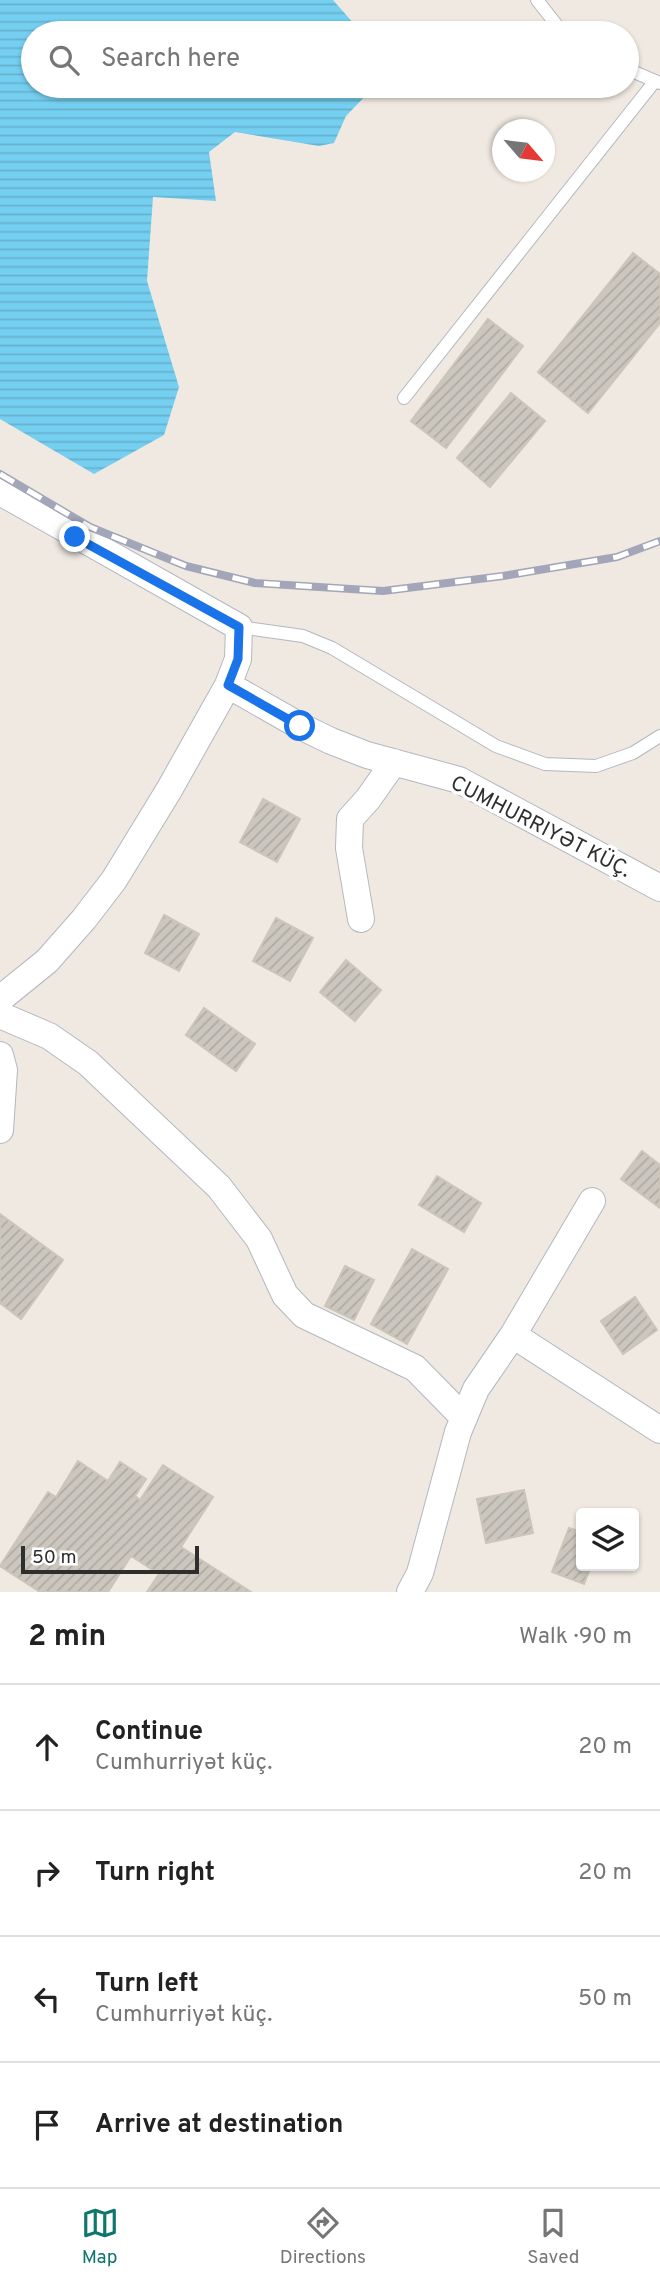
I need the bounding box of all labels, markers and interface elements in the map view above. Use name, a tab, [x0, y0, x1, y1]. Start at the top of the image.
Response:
search box	[21, 21, 639, 98]
icon: search	[45, 41, 83, 79]
text: Search here	[101, 43, 240, 76]
north arrow	[492, 119, 555, 182]
route end	[59, 521, 90, 552]
route start	[284, 710, 315, 741]
street label: CUMHURRIYƏT KÜÇ.	[446, 770, 635, 885]
map controls	[576, 1508, 639, 1571]
button: layers	[576, 1508, 639, 1571]
scale bar	[21, 1543, 200, 1575]
text: 50 m	[32, 1546, 77, 1570]
text: 2 min	[28, 1619, 106, 1656]
text: Walk · 90 m	[519, 1623, 632, 1652]
text: Continue	[95, 1716, 203, 1749]
icon: ahead	[28, 1728, 66, 1766]
text: 20 m	[578, 1733, 632, 1762]
text: Cumhurriyət küç.	[95, 1749, 273, 1778]
icon: right	[28, 1854, 66, 1892]
text: Turn right	[95, 1857, 215, 1890]
text: 20 m	[578, 1859, 632, 1888]
text: Turn left	[95, 1968, 199, 2001]
icon: left	[28, 1980, 66, 2018]
text: 50 m	[578, 1985, 632, 2014]
text: Cumhurriyət küç.	[95, 2001, 273, 2030]
icon: arrive	[28, 2106, 66, 2144]
text: Arrive at destination	[95, 2109, 343, 2142]
tab: Map	[81, 2204, 119, 2270]
tab: Directions	[280, 2204, 366, 2270]
tab: Saved	[527, 2204, 579, 2270]

